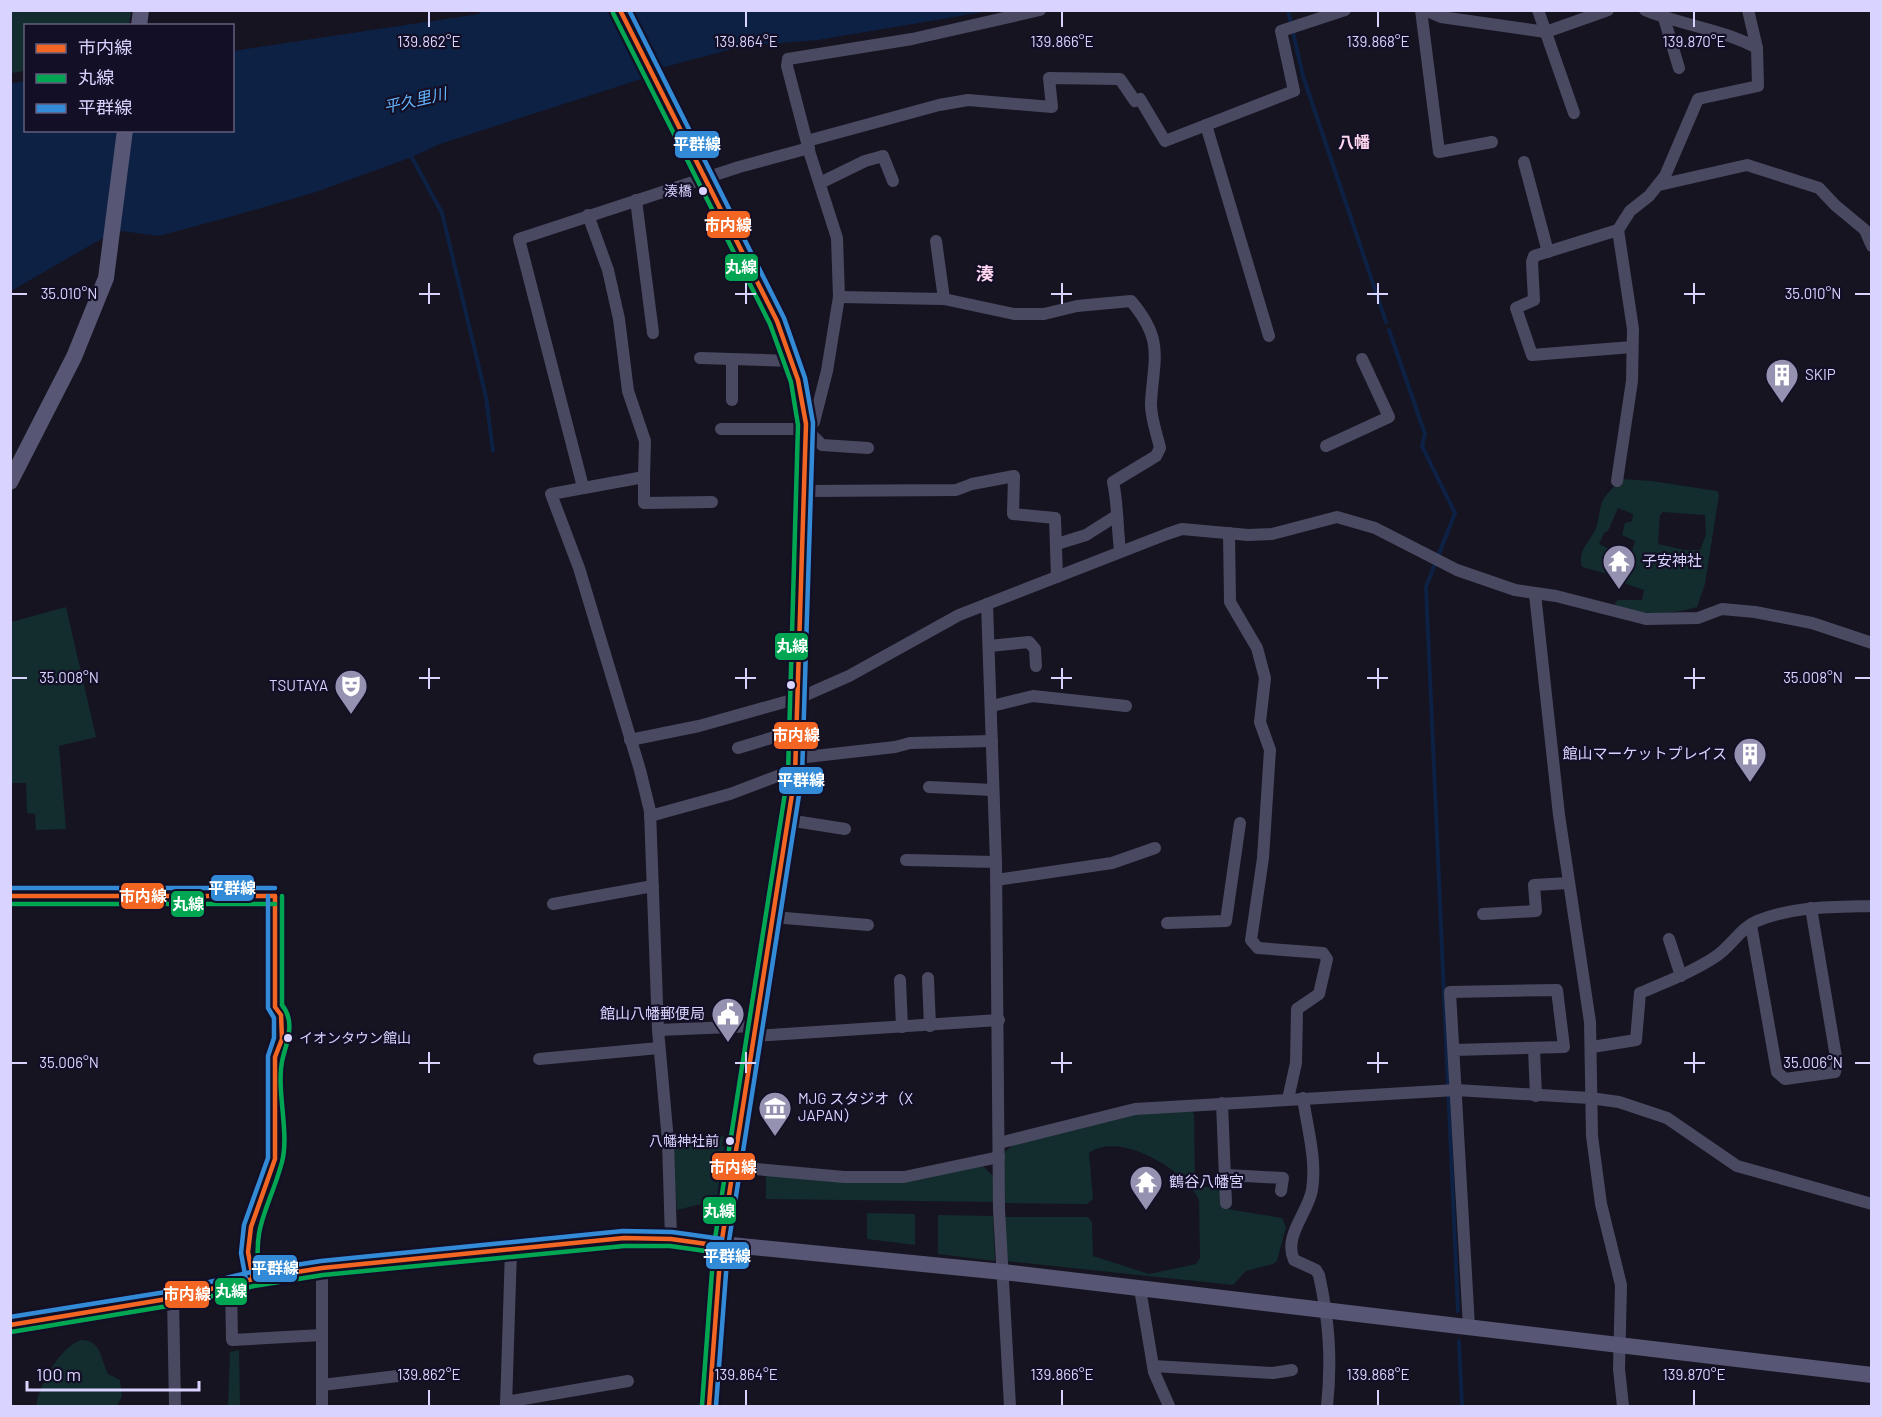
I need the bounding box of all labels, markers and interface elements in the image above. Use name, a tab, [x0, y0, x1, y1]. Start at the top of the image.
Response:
legend	[24, 24, 234, 132]
text: 139.862°E	[397, 32, 461, 50]
text: 139.864°E	[714, 32, 778, 50]
text: 139.866°E	[1030, 32, 1094, 50]
text: 139.868°E	[1346, 32, 1410, 50]
text: 139.870°E	[1662, 32, 1726, 50]
text: 市内線	[78, 36, 132, 58]
text: 丸線	[78, 66, 114, 88]
water label: 平久里川	[382, 83, 450, 116]
text: 平群線	[78, 96, 132, 118]
line badge: 平群線	[674, 130, 720, 159]
district label: 八幡	[1338, 132, 1370, 151]
text: 平群線	[673, 134, 721, 153]
place label: 湊橋	[664, 182, 692, 199]
marker: 湊橋	[697, 185, 709, 197]
line badge: 市内線	[706, 210, 751, 239]
text: 市内線	[704, 215, 752, 234]
line badge: 丸線	[724, 253, 759, 282]
text: 丸線	[725, 257, 757, 276]
district label: 湊	[976, 262, 994, 284]
text: 35.010°N	[41, 284, 97, 302]
text: 35.010°N	[1785, 284, 1841, 302]
building icon: SKIP	[1764, 357, 1800, 404]
place label: SKIP	[1805, 365, 1836, 383]
temple icon: 子安神社	[1601, 543, 1637, 590]
place label: 子安神社	[1642, 551, 1702, 569]
line badge: 丸線	[774, 632, 809, 661]
text: 丸線	[776, 636, 808, 655]
text: 35.008°N	[39, 668, 99, 686]
theatre icon: TSUTAYA	[333, 668, 369, 715]
text: 35.008°N	[1783, 668, 1843, 686]
place label: TSUTAYA	[269, 676, 328, 694]
unlabelled marker	[785, 679, 797, 691]
line badge: 市内線	[773, 721, 819, 750]
text: 市内線	[772, 725, 820, 744]
building icon: 館山マーケットプレイス	[1732, 736, 1768, 783]
place label: 館山マーケットプレイス	[1562, 744, 1727, 762]
line badge: 平群線	[778, 766, 824, 795]
text: 平群線	[777, 770, 825, 789]
line badge: 平群線	[210, 874, 255, 902]
text: 平群線	[208, 878, 256, 897]
line badge: 市内線	[120, 882, 165, 910]
text: 市内線	[119, 886, 167, 905]
line badge: 丸線	[170, 890, 205, 918]
text: 丸線	[172, 894, 204, 913]
public building icon: 館山八幡郵便局	[710, 996, 746, 1043]
place label: 館山八幡郵便局	[600, 1004, 705, 1022]
place label: イオンタウン館山	[299, 1029, 411, 1046]
marker: イオンタウン館山	[282, 1032, 294, 1044]
text: 35.006°N	[39, 1053, 99, 1071]
text: 35.006°N	[1783, 1053, 1843, 1071]
place label: MJG スタジオ（X JAPAN）	[798, 1089, 913, 1124]
museum icon: MJG スタジオ（X JAPAN）	[757, 1090, 793, 1137]
place label: 八幡神社前	[649, 1132, 719, 1149]
marker: 八幡神社前	[724, 1135, 736, 1147]
line badge: 市内線	[711, 1152, 756, 1181]
text: 市内線	[709, 1157, 757, 1176]
temple icon: 鶴谷八幡宮	[1128, 1164, 1164, 1211]
place label: 鶴谷八幡宮	[1169, 1172, 1244, 1190]
line badge: 丸線	[702, 1196, 737, 1225]
text: 丸線	[703, 1201, 735, 1220]
line badge: 平群線	[705, 1241, 750, 1270]
text: 平群線	[703, 1246, 751, 1265]
line badge: 平群線	[252, 1254, 298, 1283]
text: 平群線	[251, 1258, 299, 1277]
line badge: 丸線	[214, 1277, 248, 1306]
line badge: 市内線	[164, 1280, 210, 1309]
text: 丸線	[215, 1281, 247, 1300]
text: 市内線	[163, 1284, 211, 1303]
scale bar	[27, 1354, 200, 1392]
text: 100 m	[36, 1363, 81, 1385]
text: 139.862°E	[397, 1365, 461, 1383]
text: 139.864°E	[714, 1365, 778, 1383]
text: 139.866°E	[1030, 1365, 1094, 1383]
text: 139.868°E	[1346, 1365, 1410, 1383]
text: 139.870°E	[1662, 1365, 1726, 1383]

